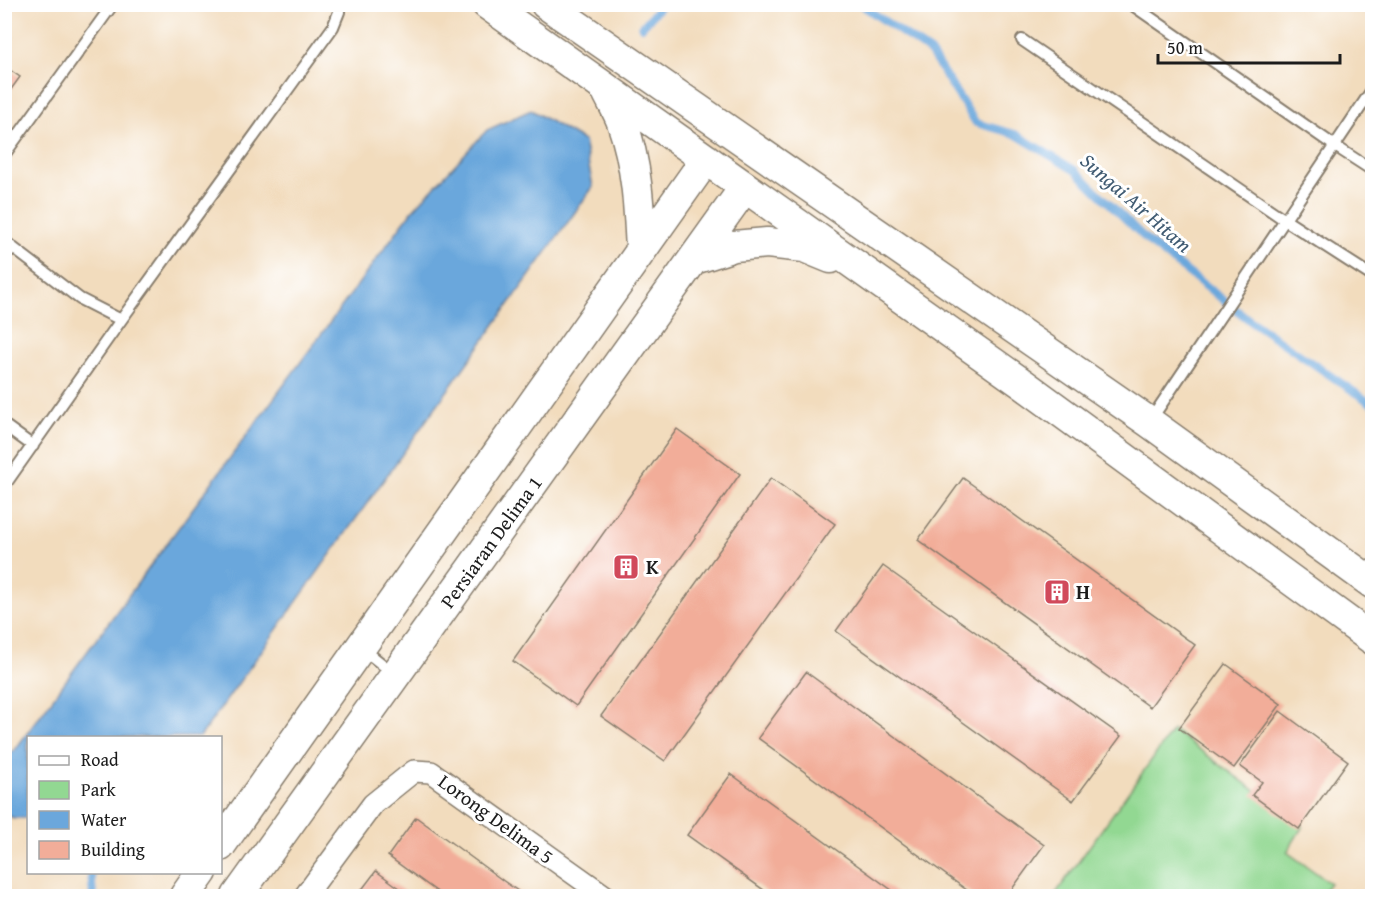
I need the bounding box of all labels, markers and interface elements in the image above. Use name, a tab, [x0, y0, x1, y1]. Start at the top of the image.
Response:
scale bar	[1158, 27, 1340, 65]
text: 50 m	[1167, 34, 1203, 61]
water label: Sungai Air Hitam	[1074, 145, 1199, 260]
street label: Persiaran Delima 1	[433, 470, 548, 614]
building icon: K	[611, 552, 641, 582]
place label: K	[646, 552, 659, 581]
building icon: H	[1042, 577, 1072, 607]
place label: H	[1076, 577, 1090, 606]
legend	[27, 736, 222, 874]
text: Road	[81, 746, 119, 773]
street label: Lorong Delima 5	[433, 767, 560, 870]
text: Park	[81, 776, 117, 803]
text: Water	[81, 806, 127, 833]
text: Building	[81, 836, 145, 863]

